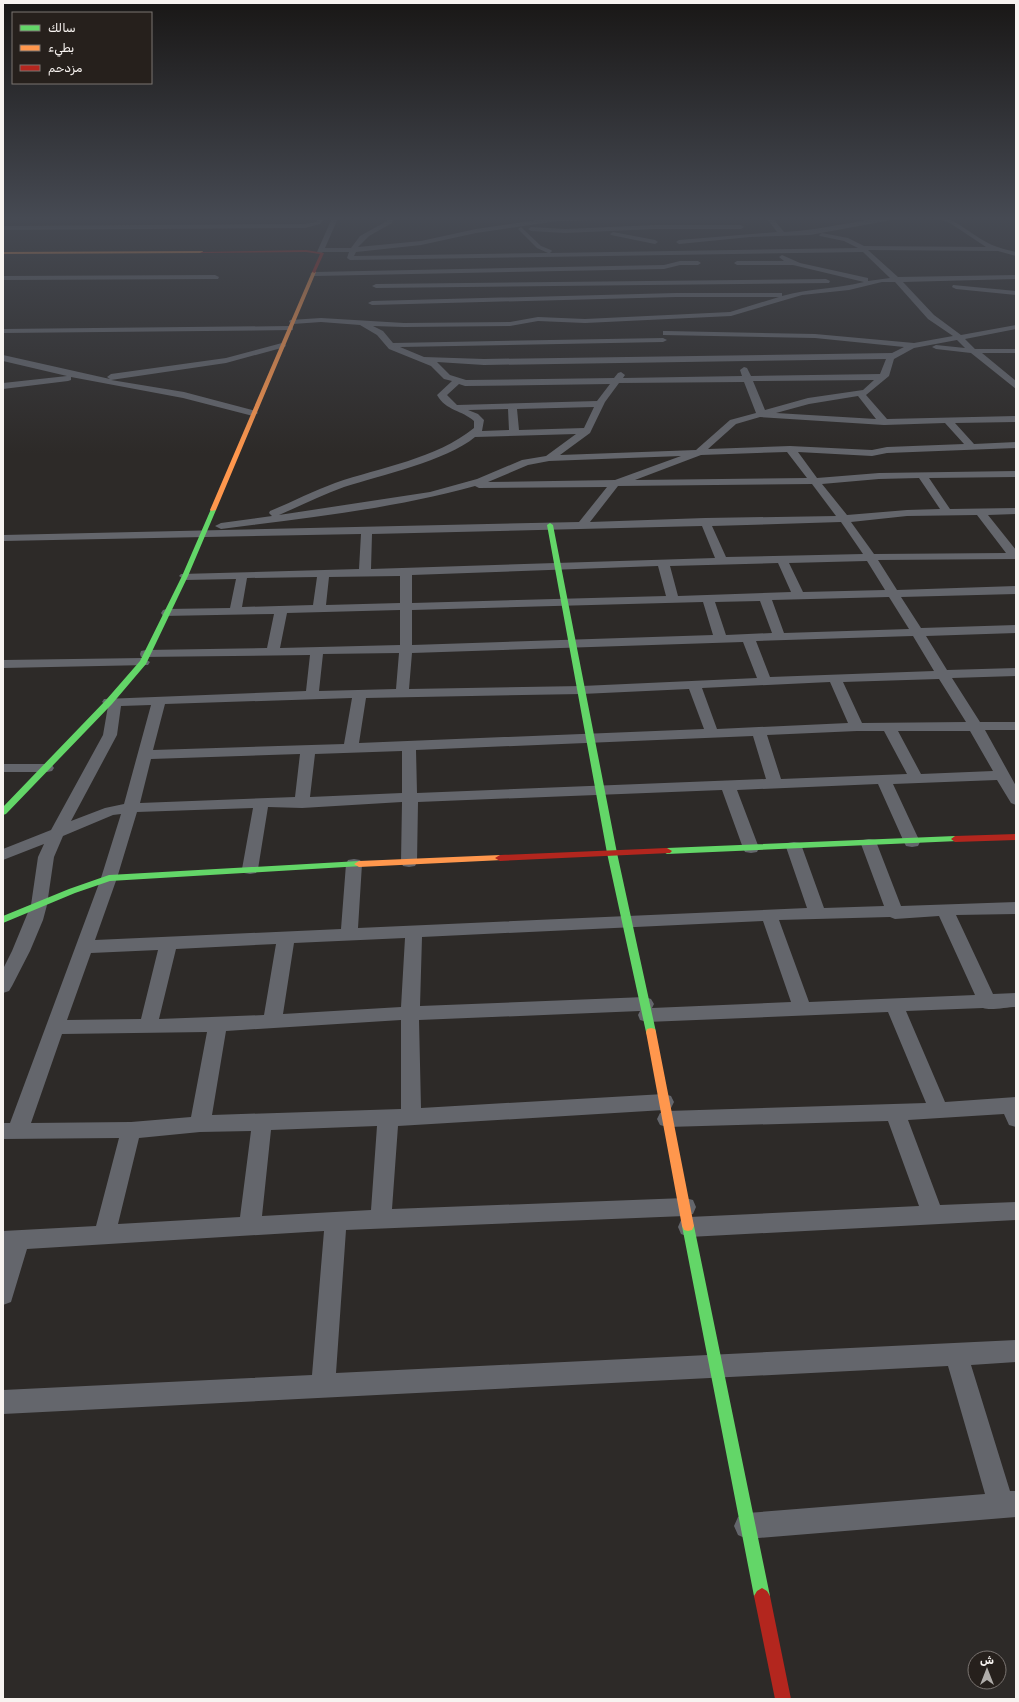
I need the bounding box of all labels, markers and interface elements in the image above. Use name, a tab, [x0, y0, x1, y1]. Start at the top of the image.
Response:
legend	[12, 12, 152, 84]
text: سالك	[48, 21, 76, 35]
text: بطيء	[48, 41, 74, 57]
text: مزدحم	[48, 61, 83, 76]
north arrow	[967, 1650, 1007, 1690]
text: ش	[980, 1654, 994, 1667]

